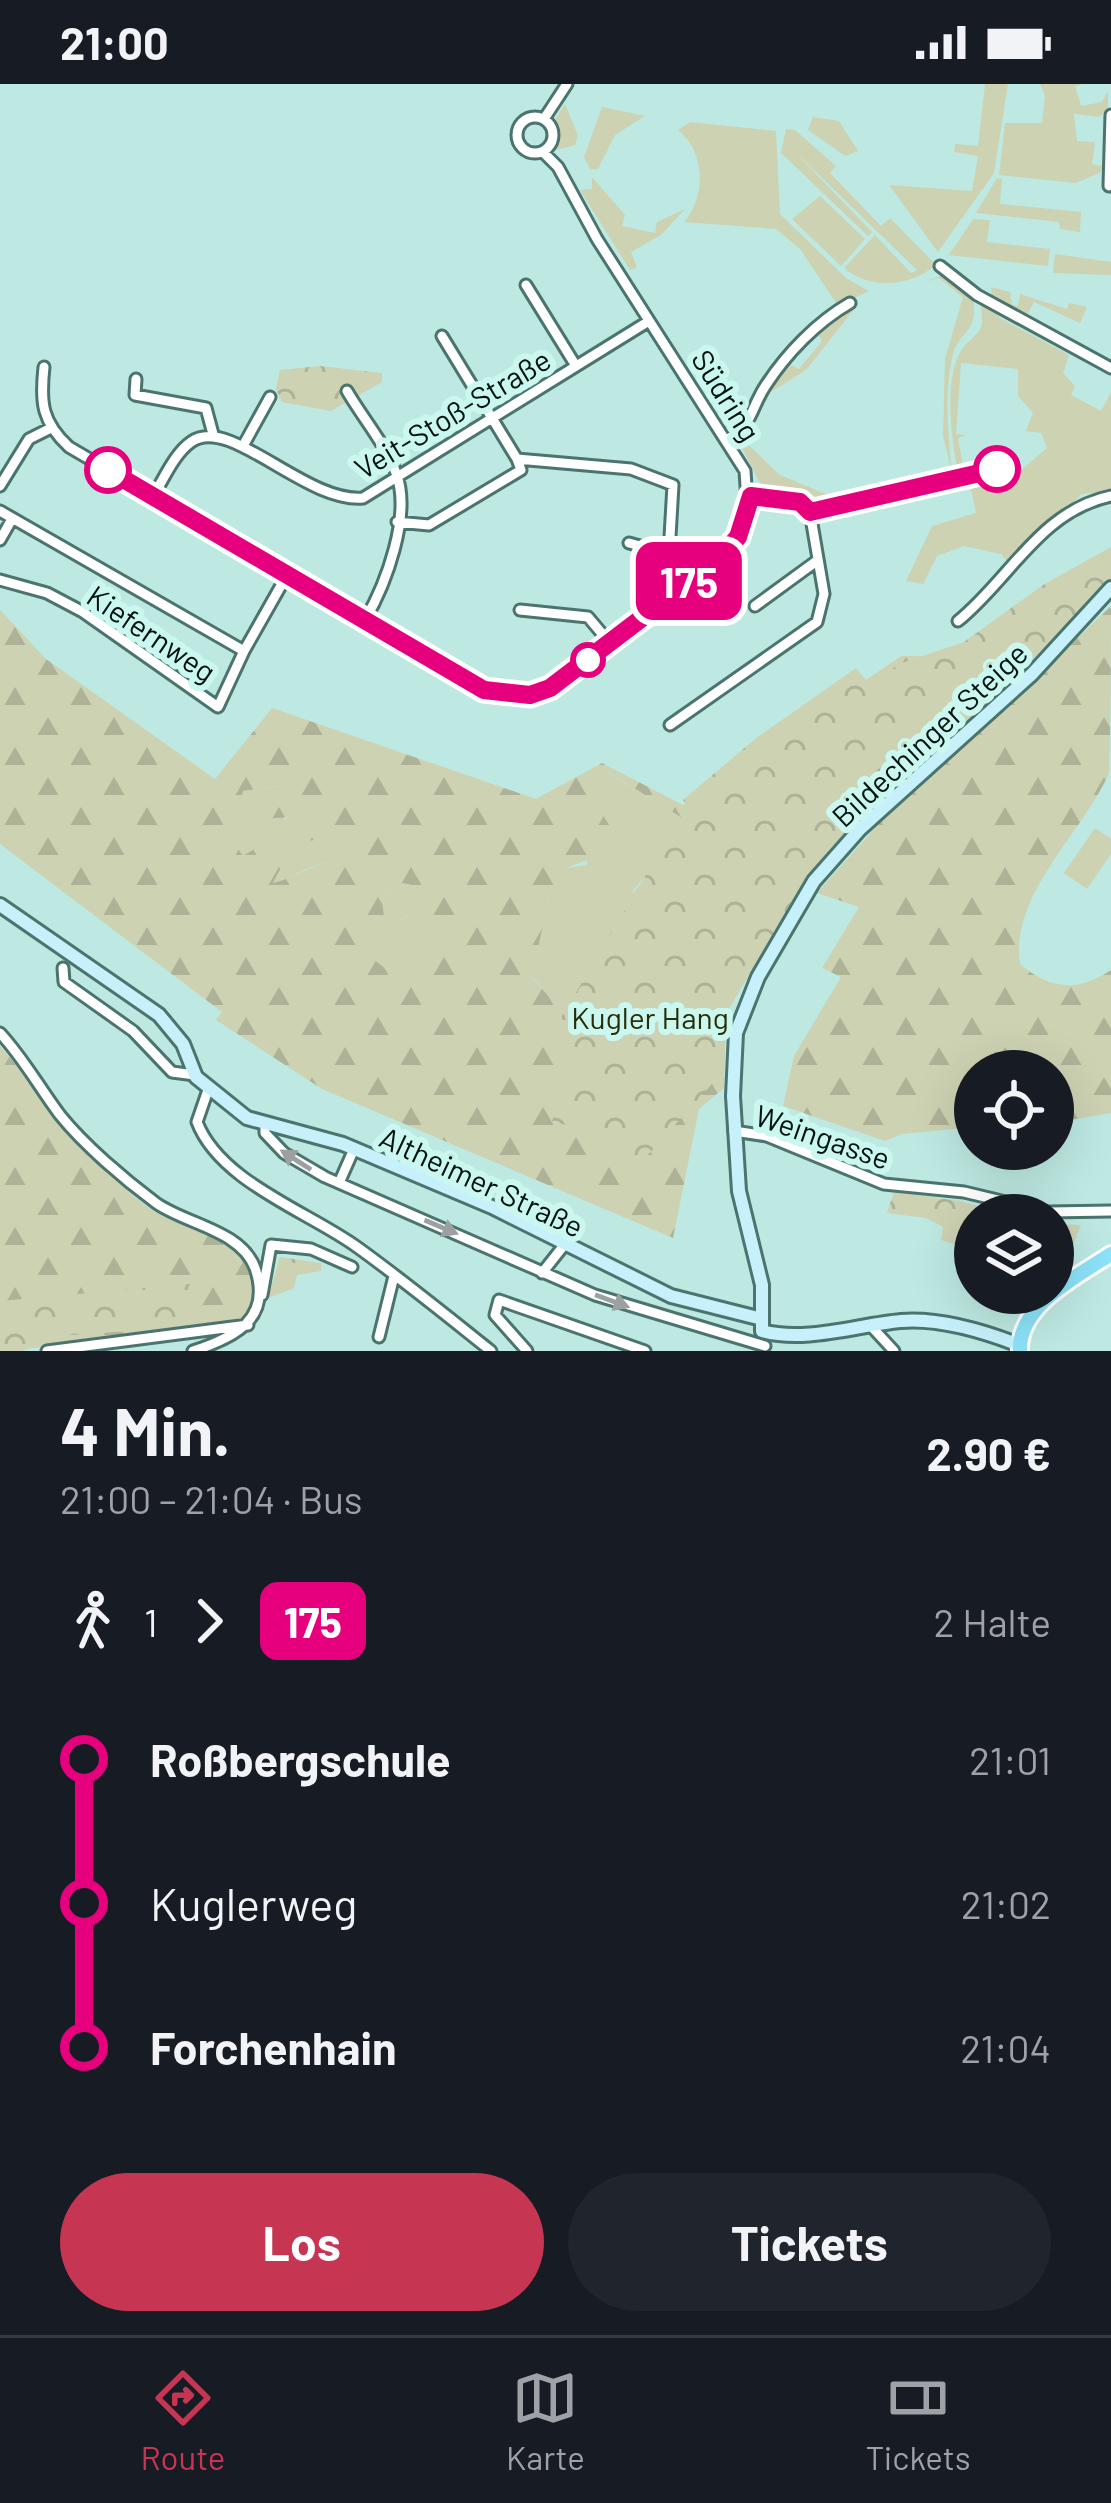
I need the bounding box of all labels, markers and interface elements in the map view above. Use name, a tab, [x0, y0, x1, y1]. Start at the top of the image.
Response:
text: 21:00	[60, 15, 169, 69]
street label: Veit-Stoß-Straße	[347, 340, 557, 486]
street label: Südring	[685, 343, 769, 447]
unlabelled marker	[975, 447, 1019, 491]
unlabelled marker	[86, 448, 130, 492]
line badge: 175	[620, 542, 758, 620]
text: 175	[660, 556, 718, 606]
street label: Kiefernweg	[81, 577, 223, 689]
street label: Bildechinger Steige	[824, 634, 1034, 834]
unlabelled marker	[572, 644, 604, 676]
park label: Kugler Hang	[571, 999, 729, 1035]
map controls	[954, 1050, 1074, 1314]
button: locate	[954, 1050, 1074, 1170]
street label: Weingasse	[751, 1096, 895, 1176]
street label: Altheimer Straße	[374, 1118, 590, 1244]
one-way arrow	[279, 1149, 312, 1171]
button: layers	[954, 1194, 1074, 1314]
one-way arrow	[424, 1218, 459, 1238]
one-way arrow	[594, 1293, 630, 1311]
text: 4 Min.	[60, 1390, 231, 1469]
text: 2.90 €	[927, 1426, 1051, 1480]
text: 21:00 – 21:04 · Bus	[60, 1475, 363, 1522]
icon: walk	[60, 1588, 126, 1654]
icon: forward	[176, 1588, 242, 1654]
text: 175	[284, 1596, 342, 1646]
text: 1	[144, 1598, 158, 1645]
text: 2 Halte	[933, 1598, 1051, 1645]
text: Roßbergschule	[150, 1732, 451, 1786]
text: 21:01	[969, 1736, 1051, 1783]
text: Kuglerweg	[150, 1876, 357, 1930]
text: 21:02	[961, 1880, 1051, 1927]
text: Forchenhain	[150, 2020, 397, 2074]
text: 21:04	[960, 2024, 1051, 2071]
button: Los	[60, 2173, 544, 2311]
button: Tickets	[568, 2173, 1051, 2311]
tab: Route	[140, 2365, 225, 2477]
tab: Karte	[506, 2365, 585, 2477]
tab: Tickets	[866, 2365, 971, 2477]

